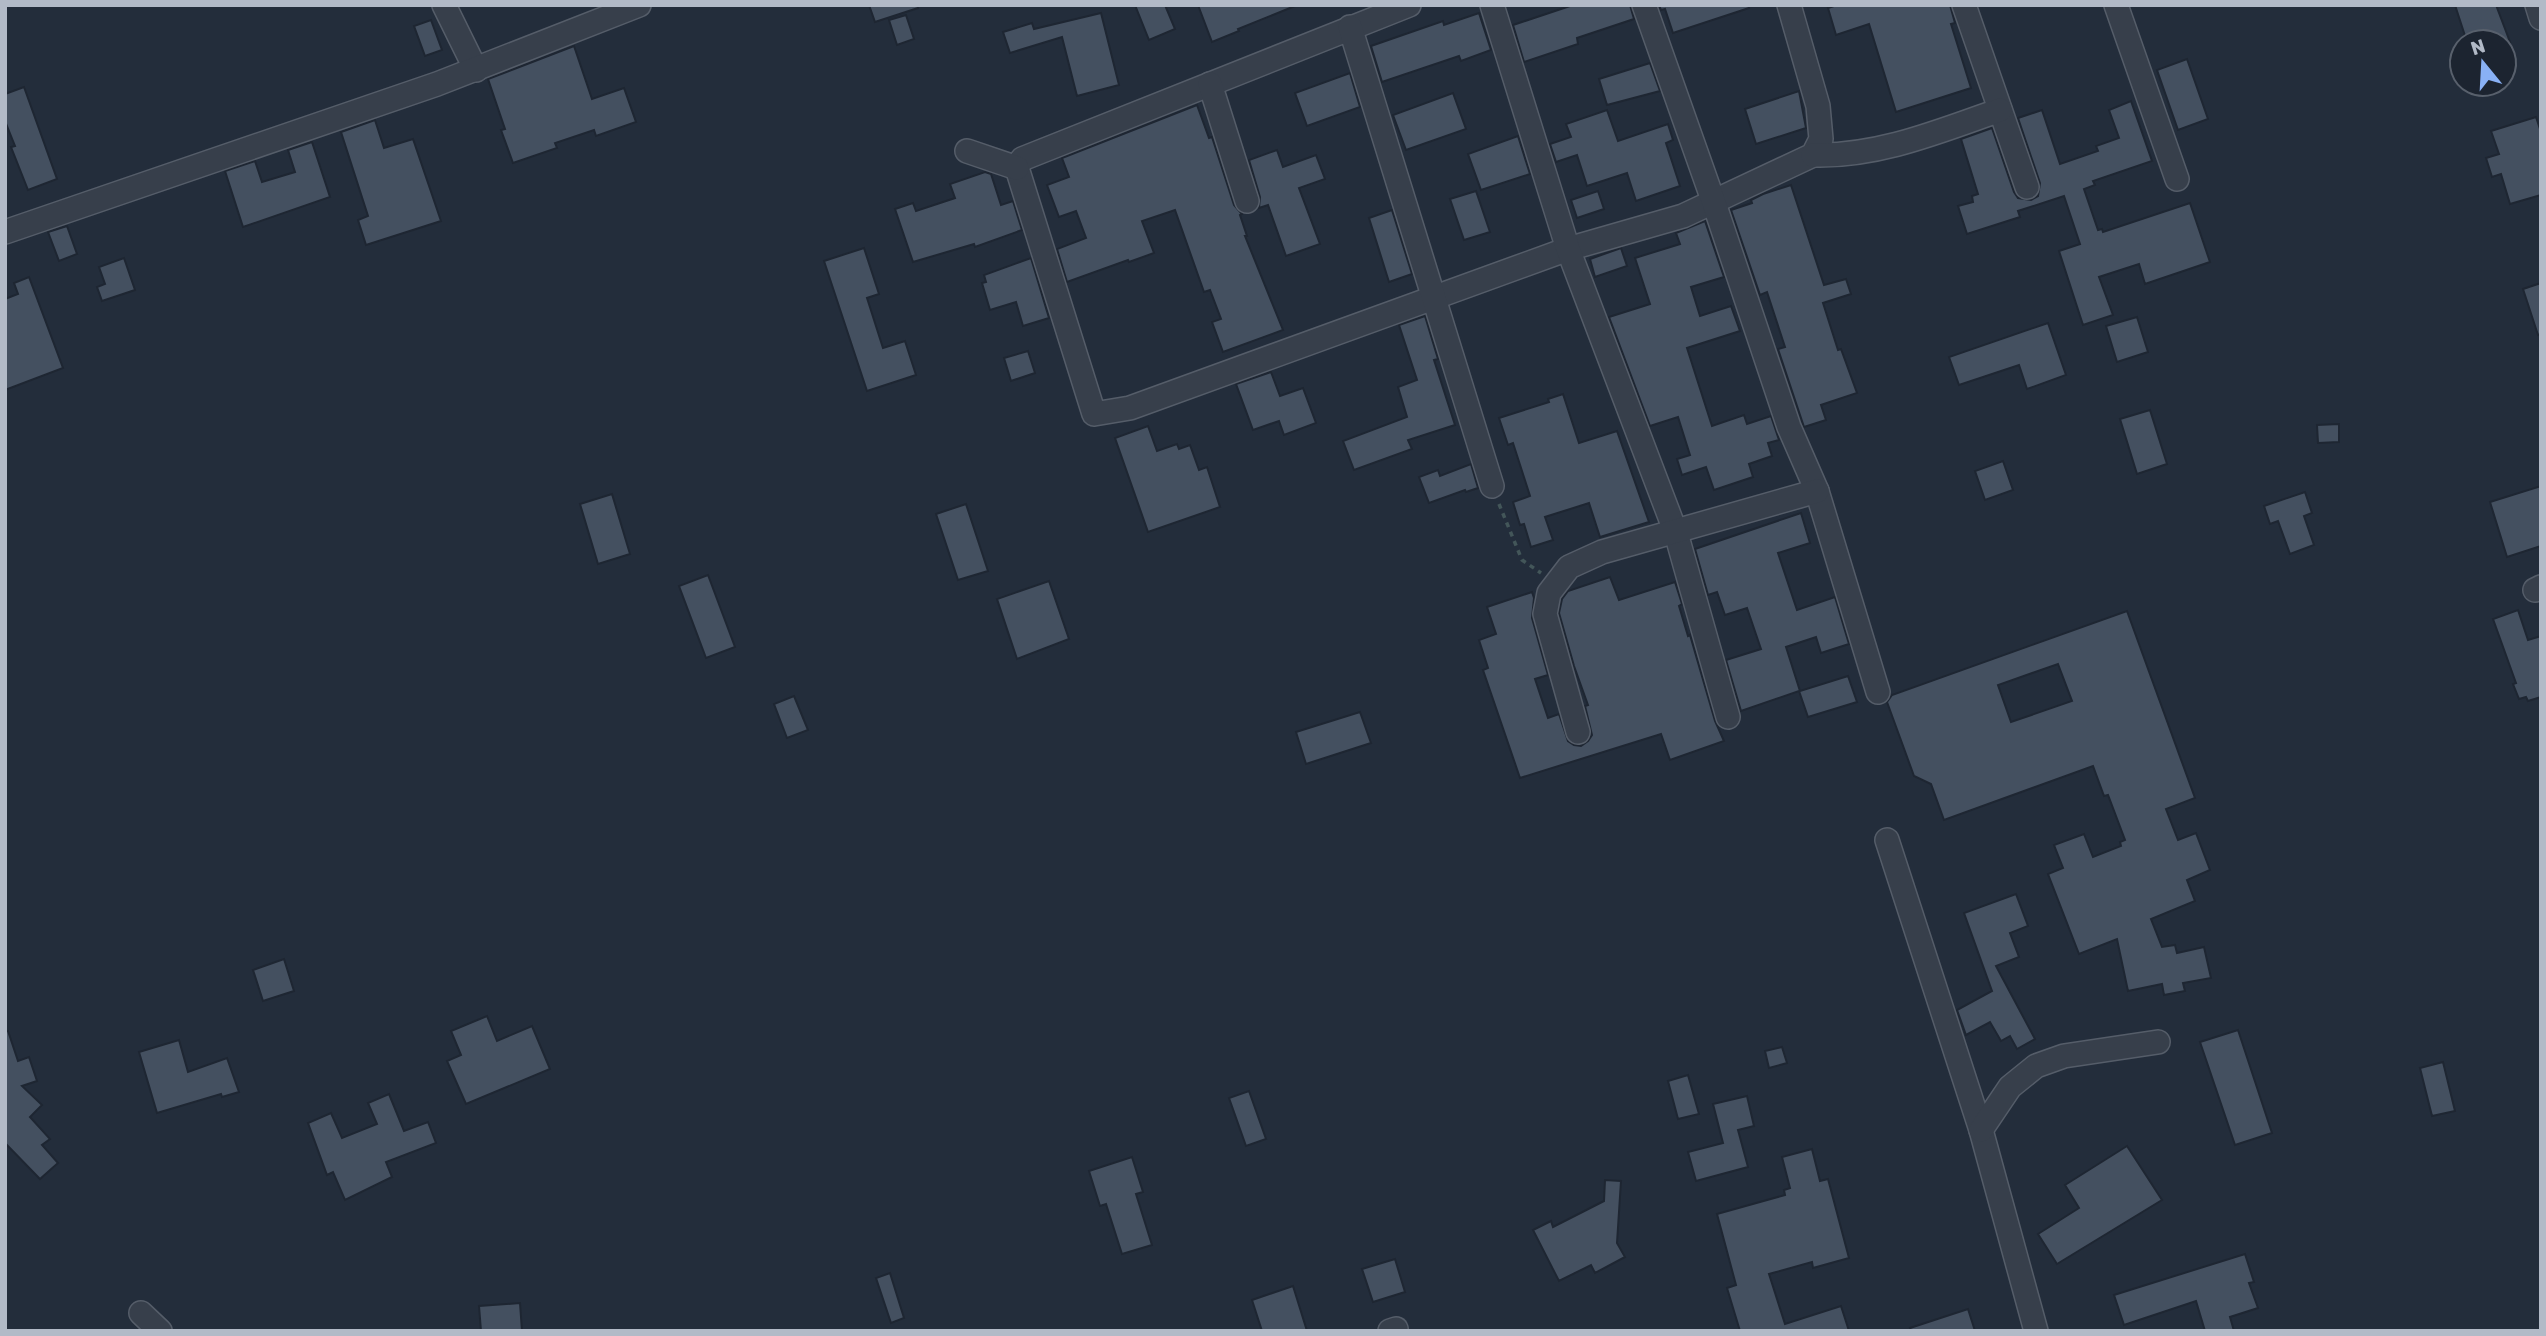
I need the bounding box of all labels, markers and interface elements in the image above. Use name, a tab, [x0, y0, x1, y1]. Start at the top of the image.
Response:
north arrow	[2448, 28, 2518, 98]
text: N	[2468, 34, 2488, 60]

